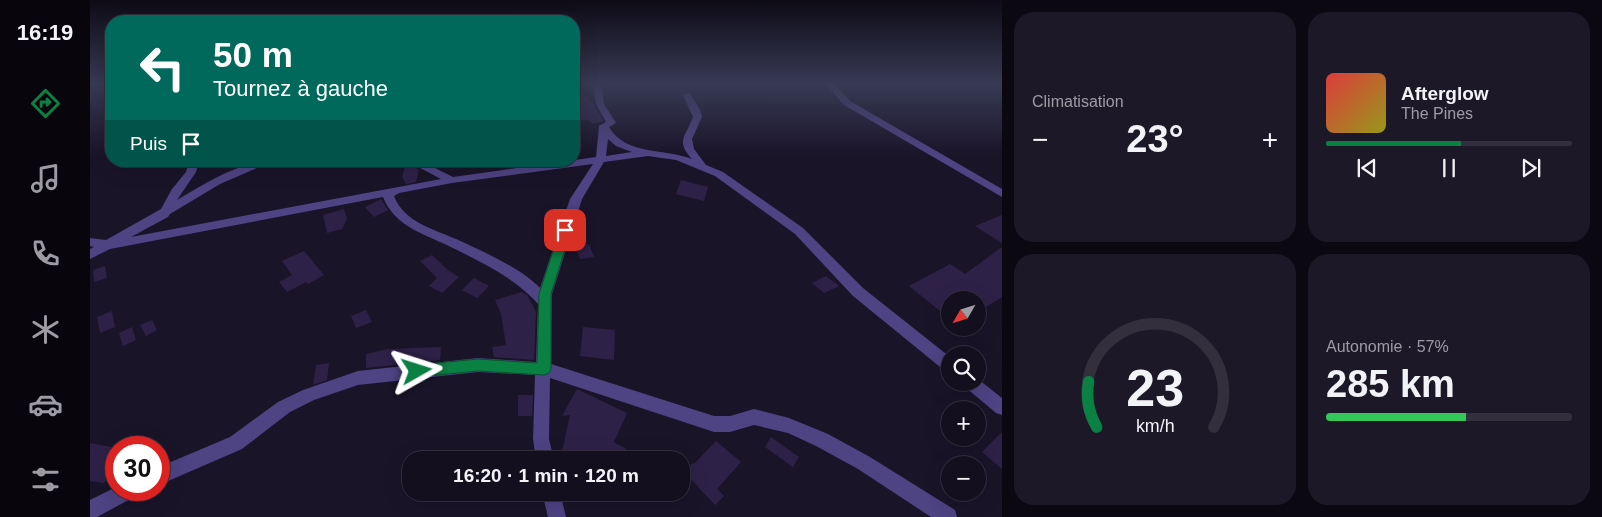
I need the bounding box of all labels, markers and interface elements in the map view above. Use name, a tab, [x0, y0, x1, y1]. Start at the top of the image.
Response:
text: 16:19	[17, 20, 73, 45]
icon: left	[130, 35, 195, 100]
text: 50 m	[213, 35, 293, 74]
text: Tournez à gauche	[213, 76, 388, 101]
text: Afterglow	[1401, 83, 1489, 104]
icon: directions	[28, 86, 63, 121]
text: Climatisation	[1032, 93, 1124, 110]
text: The Pines	[1401, 105, 1473, 122]
text: 23°	[1126, 118, 1184, 160]
text: −	[1032, 124, 1048, 155]
text: +	[1262, 124, 1278, 155]
icon: arrive	[177, 130, 205, 158]
text: Puis	[130, 133, 167, 154]
icon: previous	[1353, 154, 1381, 182]
icon: pause	[1435, 154, 1463, 182]
icon: next	[1517, 154, 1545, 182]
icon: music	[28, 161, 63, 196]
pin	[544, 209, 586, 251]
icon: arrive	[551, 216, 579, 244]
icon: phone	[28, 236, 63, 271]
north arrow	[941, 291, 986, 336]
map controls	[941, 291, 986, 501]
icon: climate	[28, 312, 63, 347]
text: Autonomie · 57%	[1326, 338, 1449, 355]
position arrow	[390, 344, 442, 396]
button: search	[941, 346, 986, 391]
text: 23	[1126, 359, 1184, 417]
text: 285 km	[1326, 363, 1455, 405]
icon: car	[28, 387, 63, 422]
button: +	[941, 401, 986, 446]
text: km/h	[1136, 416, 1174, 436]
speed limit sign: 30	[105, 436, 170, 501]
button: −	[941, 456, 986, 501]
icon: filters	[28, 462, 63, 497]
text: 16:20 · 1 min · 120 m	[453, 465, 639, 486]

